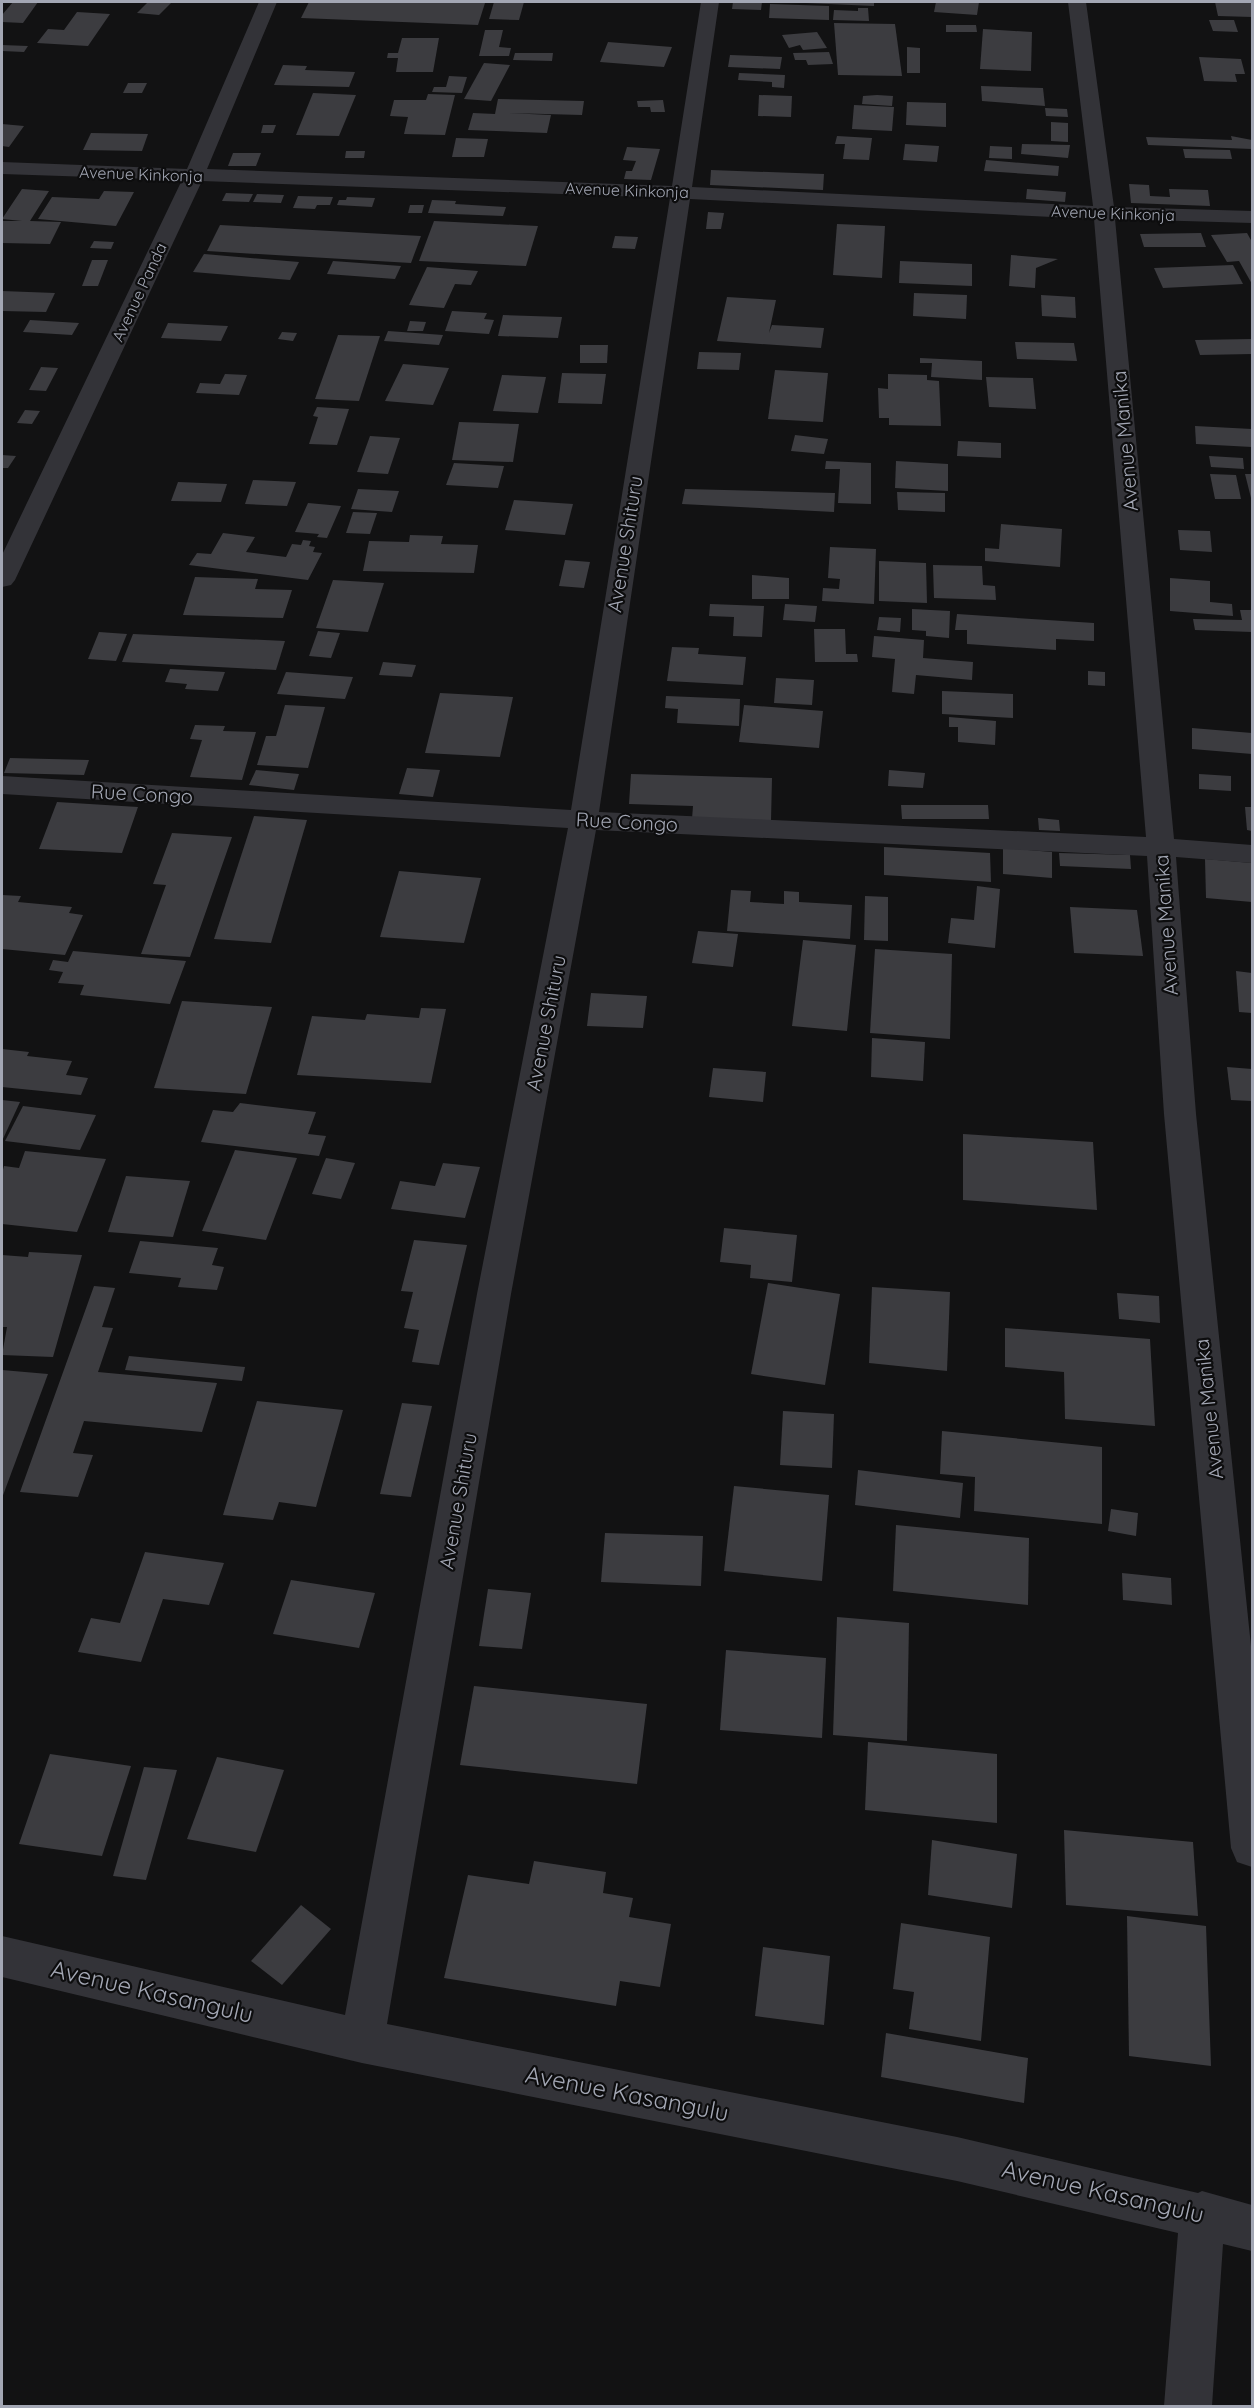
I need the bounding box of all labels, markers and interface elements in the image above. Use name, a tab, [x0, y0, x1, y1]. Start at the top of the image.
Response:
street label: Avenue Kinkonja	[79, 162, 203, 186]
street label: Avenue Kinkonja	[565, 178, 689, 202]
street label: Avenue Kinkonja	[1051, 201, 1175, 225]
street label: Avenue Panda	[107, 239, 171, 345]
street label: Avenue Manika	[1106, 370, 1143, 512]
street label: Avenue Shituru	[601, 474, 648, 614]
street label: Rue Congo	[90, 778, 194, 809]
street label: Rue Congo	[575, 806, 679, 837]
street label: Avenue Manika	[1148, 854, 1183, 996]
street label: Avenue Shituru	[520, 953, 571, 1093]
street label: Avenue Manika	[1189, 1338, 1228, 1481]
street label: Avenue Shituru	[433, 1431, 482, 1571]
street label: Avenue Kasangulu	[48, 1953, 256, 2029]
street label: Avenue Kasangulu	[523, 2059, 732, 2127]
street label: Avenue Kasangulu	[999, 2153, 1207, 2229]

